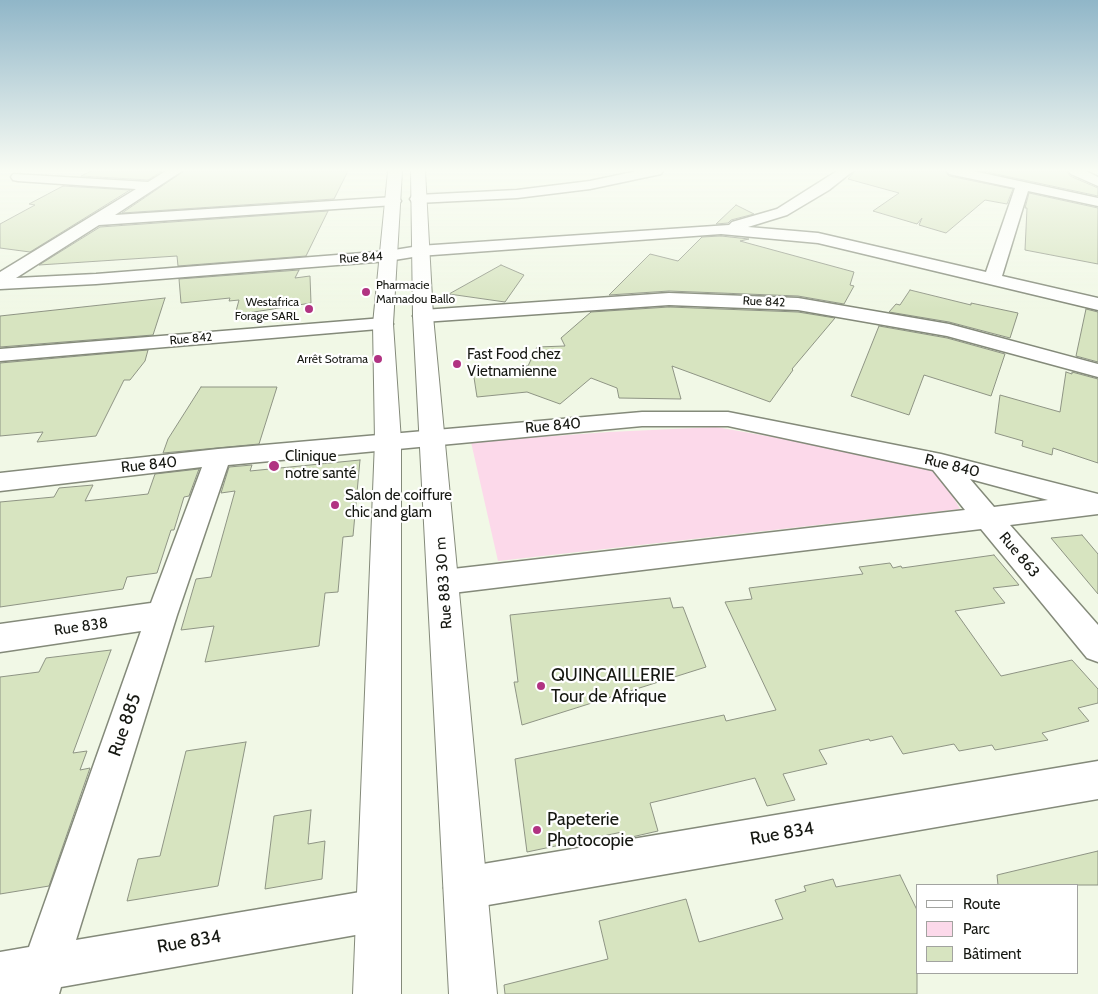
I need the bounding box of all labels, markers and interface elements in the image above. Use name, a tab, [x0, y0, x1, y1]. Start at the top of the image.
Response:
street label: Rue 844	[339, 249, 383, 267]
place label: Pharmacie Mamadou Ballo	[376, 278, 455, 306]
marker: Pharmacie Mamadou Ballo	[360, 286, 372, 298]
street label: Rue 842	[742, 294, 786, 310]
place label: Westafrica Forage SARL	[235, 295, 299, 323]
marker: Westafrica Forage SARL	[303, 303, 315, 315]
street label: Rue 842	[169, 330, 213, 348]
place label: Fast Food chez Vietnamienne	[467, 346, 561, 381]
place label: Arrêt Sotrama	[297, 352, 368, 366]
marker: Arrêt Sotrama	[372, 353, 384, 365]
marker: Fast Food chez Vietnamienne	[451, 358, 463, 370]
street label: Rue 840	[524, 415, 582, 437]
place label: Clinique notre santé	[285, 448, 357, 483]
street label: Rue 840	[923, 450, 981, 482]
street label: Rue 840	[120, 453, 178, 477]
marker: Clinique notre santé	[267, 459, 281, 473]
place label: Salon de coiffure chic and glam	[345, 487, 452, 522]
marker: Salon de coiffure chic and glam	[329, 499, 341, 511]
street label: Rue 863	[995, 529, 1043, 581]
street label: Rue 883 30 m	[432, 536, 456, 630]
street label: Rue 838	[53, 614, 109, 640]
place label: QUINCAILLERIE Tour de Afrique	[551, 665, 675, 708]
marker: QUINCAILLERIE Tour de Afrique	[535, 680, 547, 692]
street label: Rue 885	[104, 691, 146, 759]
place label: Papeterie Photocopie	[547, 809, 634, 852]
street label: Rue 834	[748, 818, 816, 850]
marker: Papeterie Photocopie	[531, 824, 543, 836]
legend	[916, 884, 1078, 974]
text: Route	[963, 895, 1001, 913]
text: Parc	[963, 920, 990, 938]
street label: Rue 834	[155, 926, 223, 958]
text: Bâtiment	[963, 945, 1021, 963]

